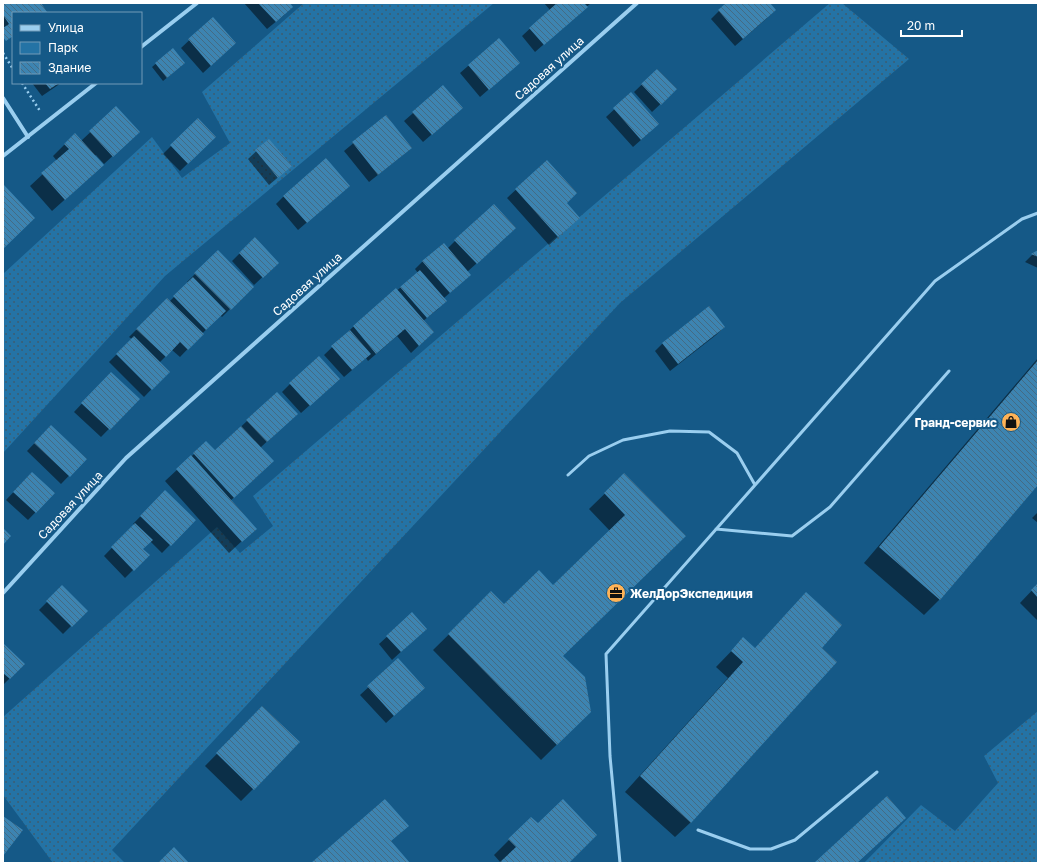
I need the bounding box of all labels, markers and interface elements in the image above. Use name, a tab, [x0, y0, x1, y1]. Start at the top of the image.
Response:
legend	[12, 12, 142, 84]
scale bar	[901, 12, 962, 38]
text: 20 m	[907, 18, 935, 33]
text: Улица	[48, 20, 84, 35]
street label: Садовая улица	[511, 33, 587, 103]
text: Парк	[48, 40, 78, 55]
text: Здание	[48, 60, 91, 75]
street label: Садовая улица	[269, 249, 345, 319]
shop icon: Гранд-сервис	[1000, 411, 1022, 433]
place label: Гранд-сервис	[914, 415, 997, 430]
street label: Садовая улица	[35, 468, 105, 542]
office icon: ЖелДорЭкспедиция	[605, 582, 627, 604]
place label: ЖелДорЭкспедиция	[630, 586, 753, 601]

